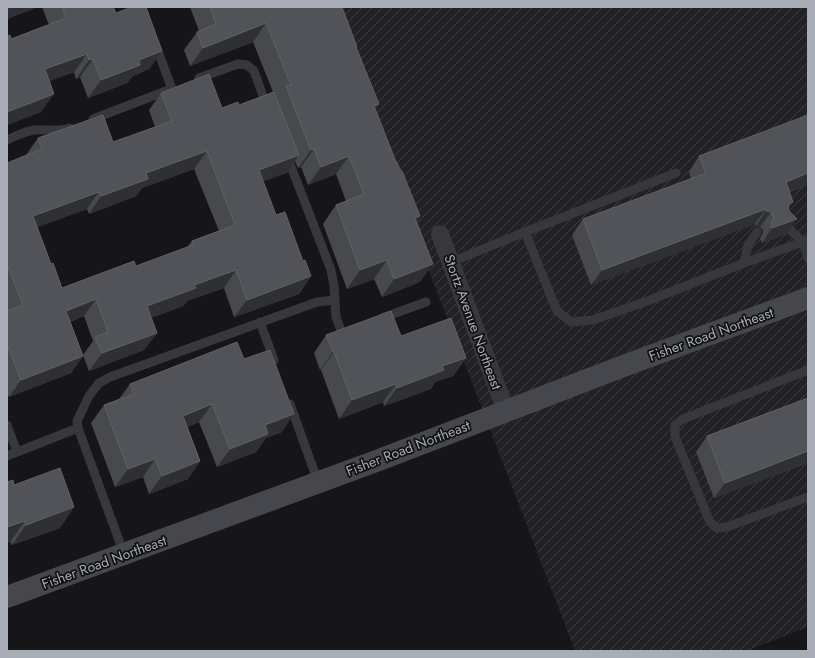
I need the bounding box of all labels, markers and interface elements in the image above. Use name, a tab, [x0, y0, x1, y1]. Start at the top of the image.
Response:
street label: Stortz Avenue Northeast	[439, 252, 507, 393]
street label: Fisher Road Northeast	[646, 302, 777, 366]
street label: Fisher Road Northeast	[343, 415, 473, 481]
street label: Fisher Road Northeast	[39, 530, 170, 594]

